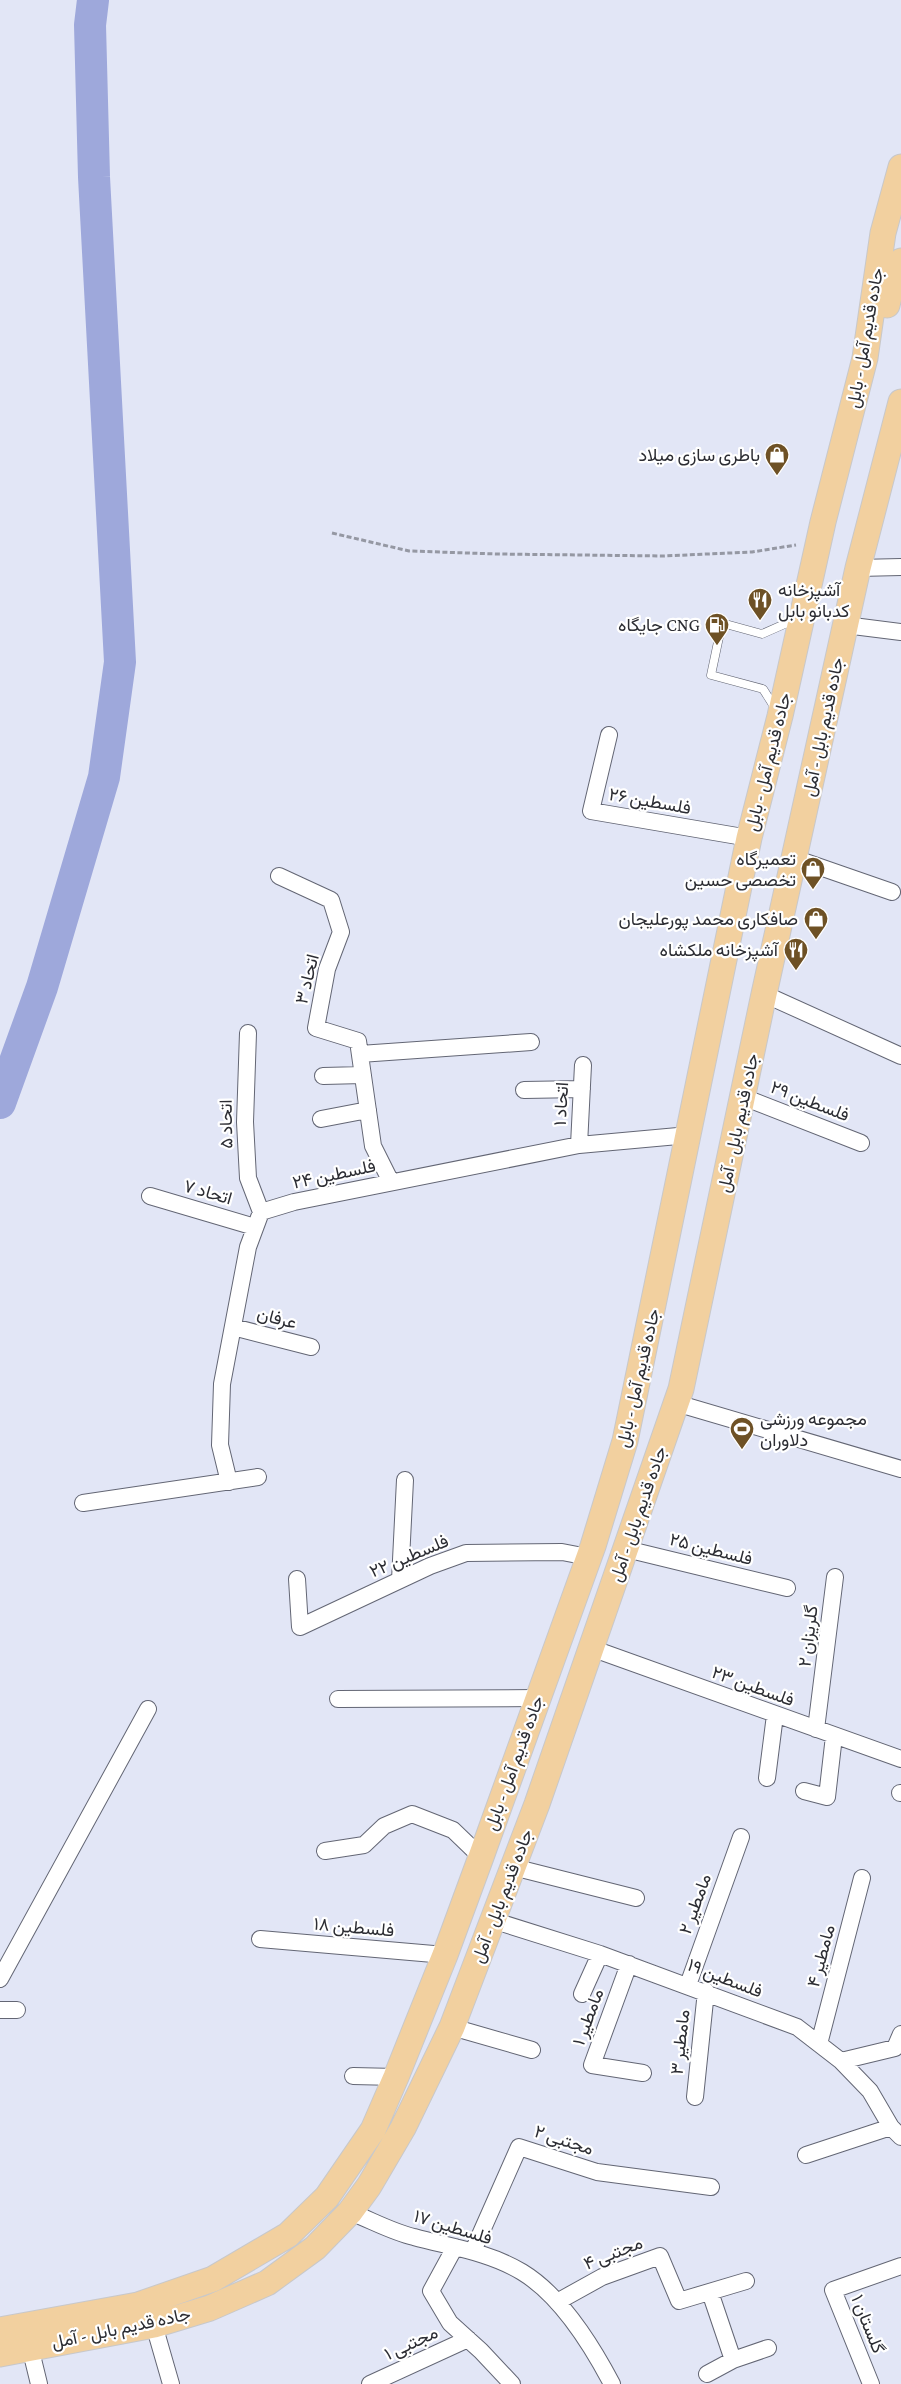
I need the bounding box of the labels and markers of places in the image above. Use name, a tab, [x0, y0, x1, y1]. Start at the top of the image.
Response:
shop icon: باطری سازی میلاد	[764, 442, 790, 476]
place label: باطری سازی میلاد	[639, 445, 760, 466]
place label: آشپزخانه کدبانو بابل	[778, 580, 849, 622]
restaurant icon: آشپزخانه کدبانو بابل	[747, 587, 773, 621]
fuel station icon: جایگاه CNG	[704, 612, 730, 646]
place label: جایگاه CNG	[618, 615, 700, 635]
place label: تعمیرگاه تخصصی حسین	[685, 849, 796, 891]
shop icon: تعمیرگاه تخصصی حسین	[800, 856, 826, 890]
shop icon: صافکاری محمد پورعلیجان	[803, 906, 829, 940]
place label: صافکاری محمد پورعلیجان	[619, 909, 798, 931]
restaurant icon: آشپزخانه ملکشاه	[783, 937, 809, 971]
place label: آشپزخانه ملکشاه	[660, 940, 780, 962]
place label: مجموعه ورزشی دلاوران	[760, 1409, 867, 1451]
sports icon: مجموعه ورزشی دلاوران	[729, 1416, 755, 1450]

